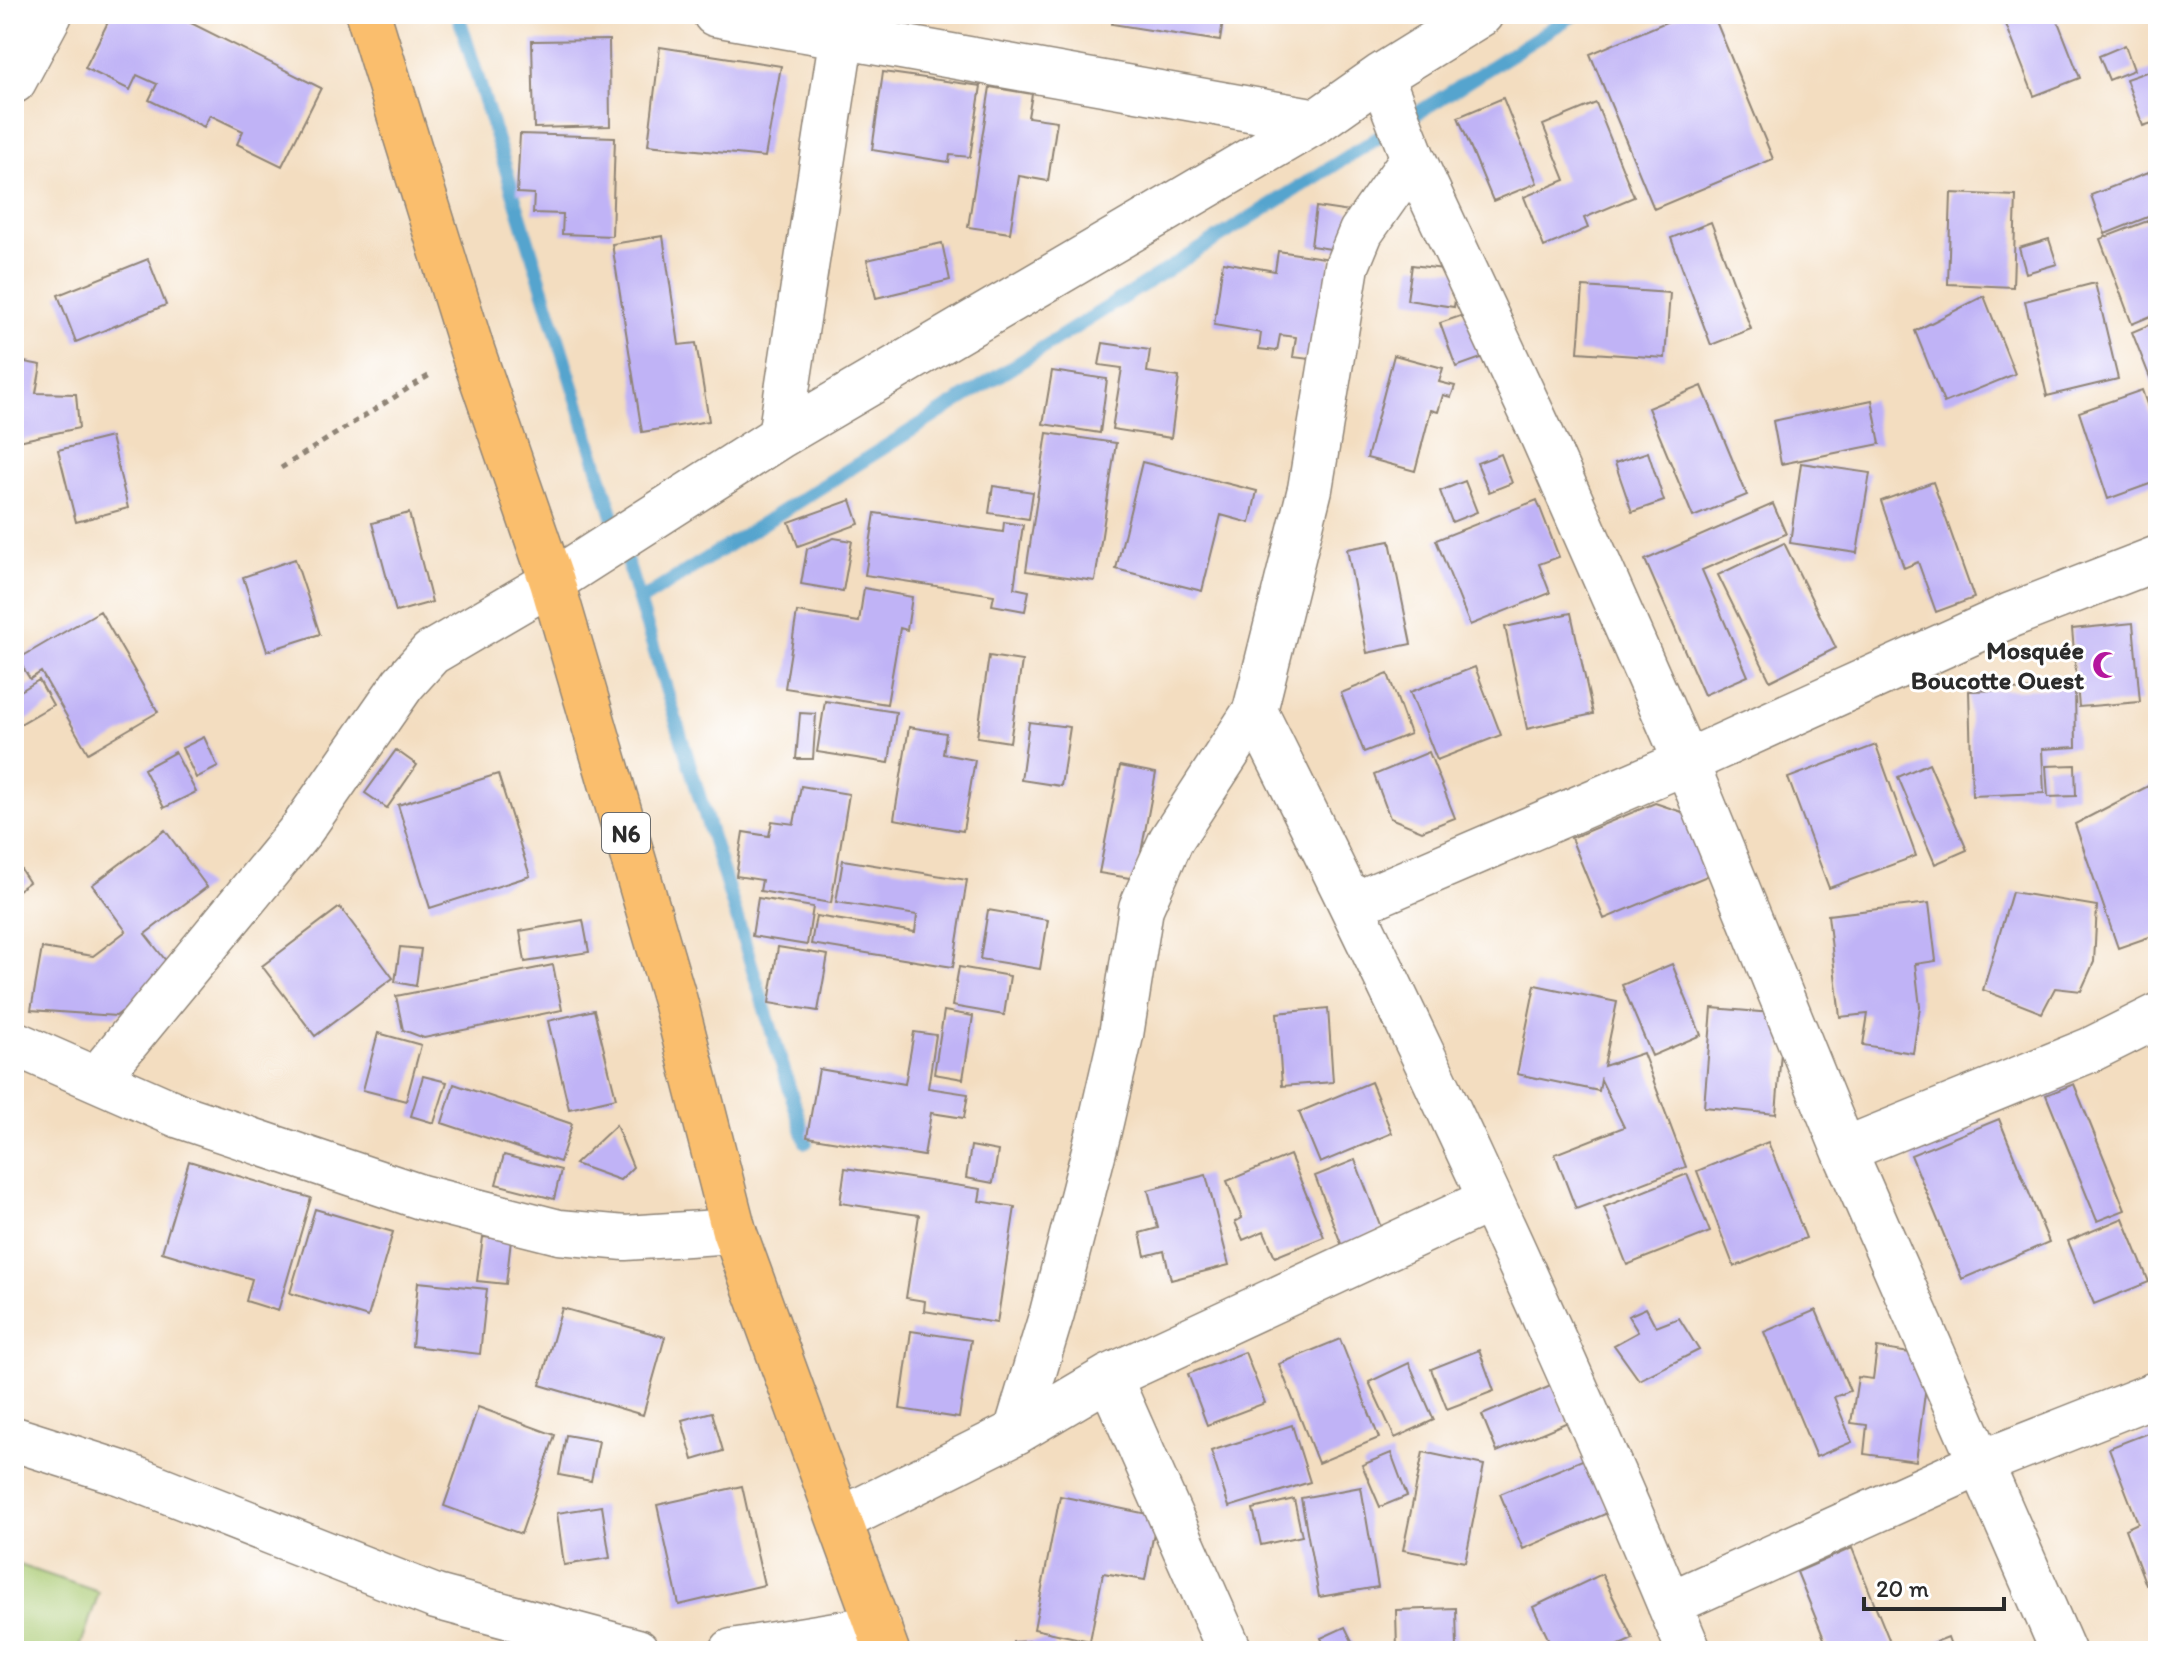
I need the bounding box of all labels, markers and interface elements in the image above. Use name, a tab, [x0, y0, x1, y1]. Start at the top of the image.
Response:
place label: Mosquée Boucotte Ouest	[1911, 634, 2084, 696]
mosque icon: Mosquée Boucotte Ouest	[2091, 650, 2121, 680]
road number: N6	[602, 813, 650, 853]
scale bar	[1864, 1561, 2004, 1611]
text: 20 m	[1876, 1574, 1929, 1603]

